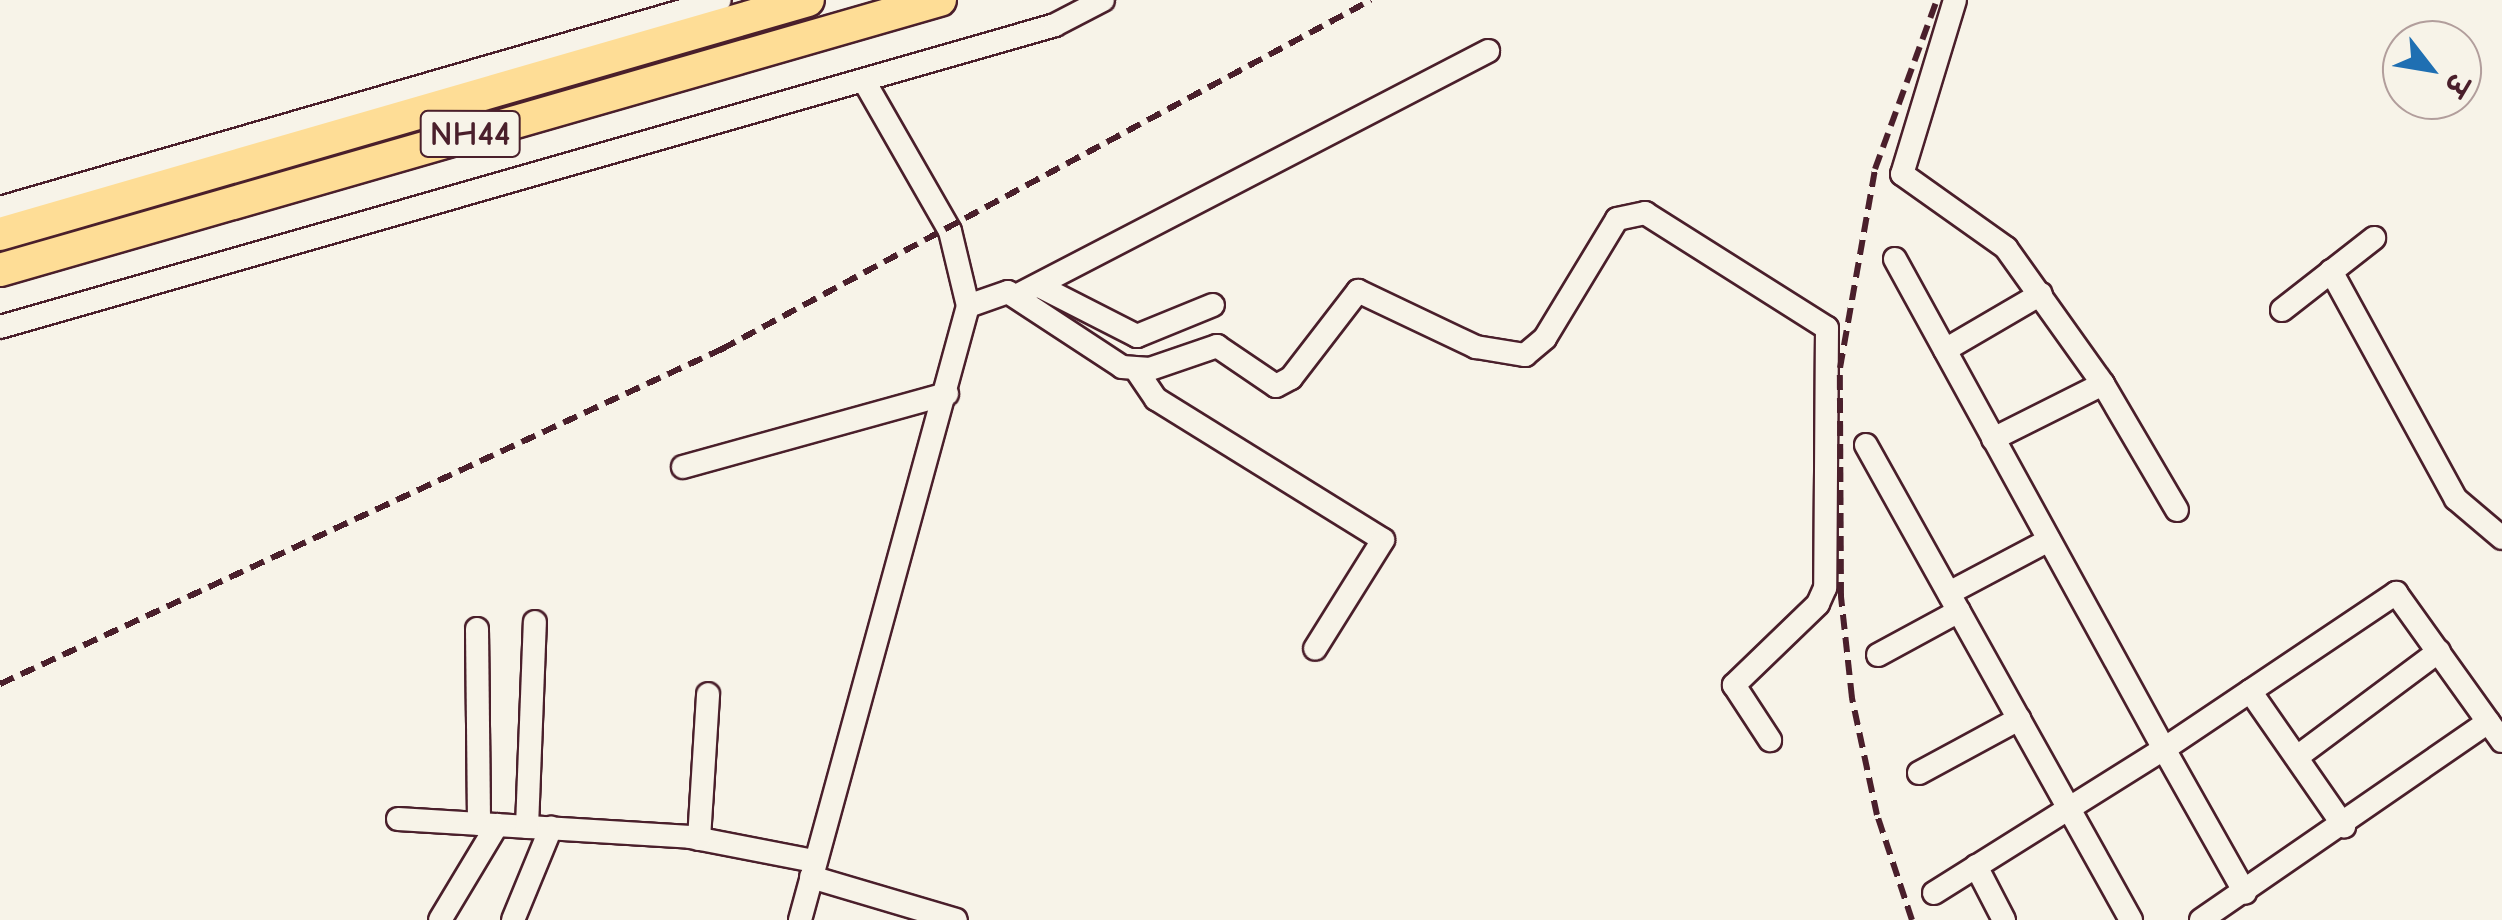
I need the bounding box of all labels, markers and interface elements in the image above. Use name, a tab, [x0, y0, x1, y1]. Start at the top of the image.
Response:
north arrow	[2382, 20, 2482, 120]
text: उ	[2437, 68, 2475, 101]
road number: NH44	[418, 104, 522, 164]

